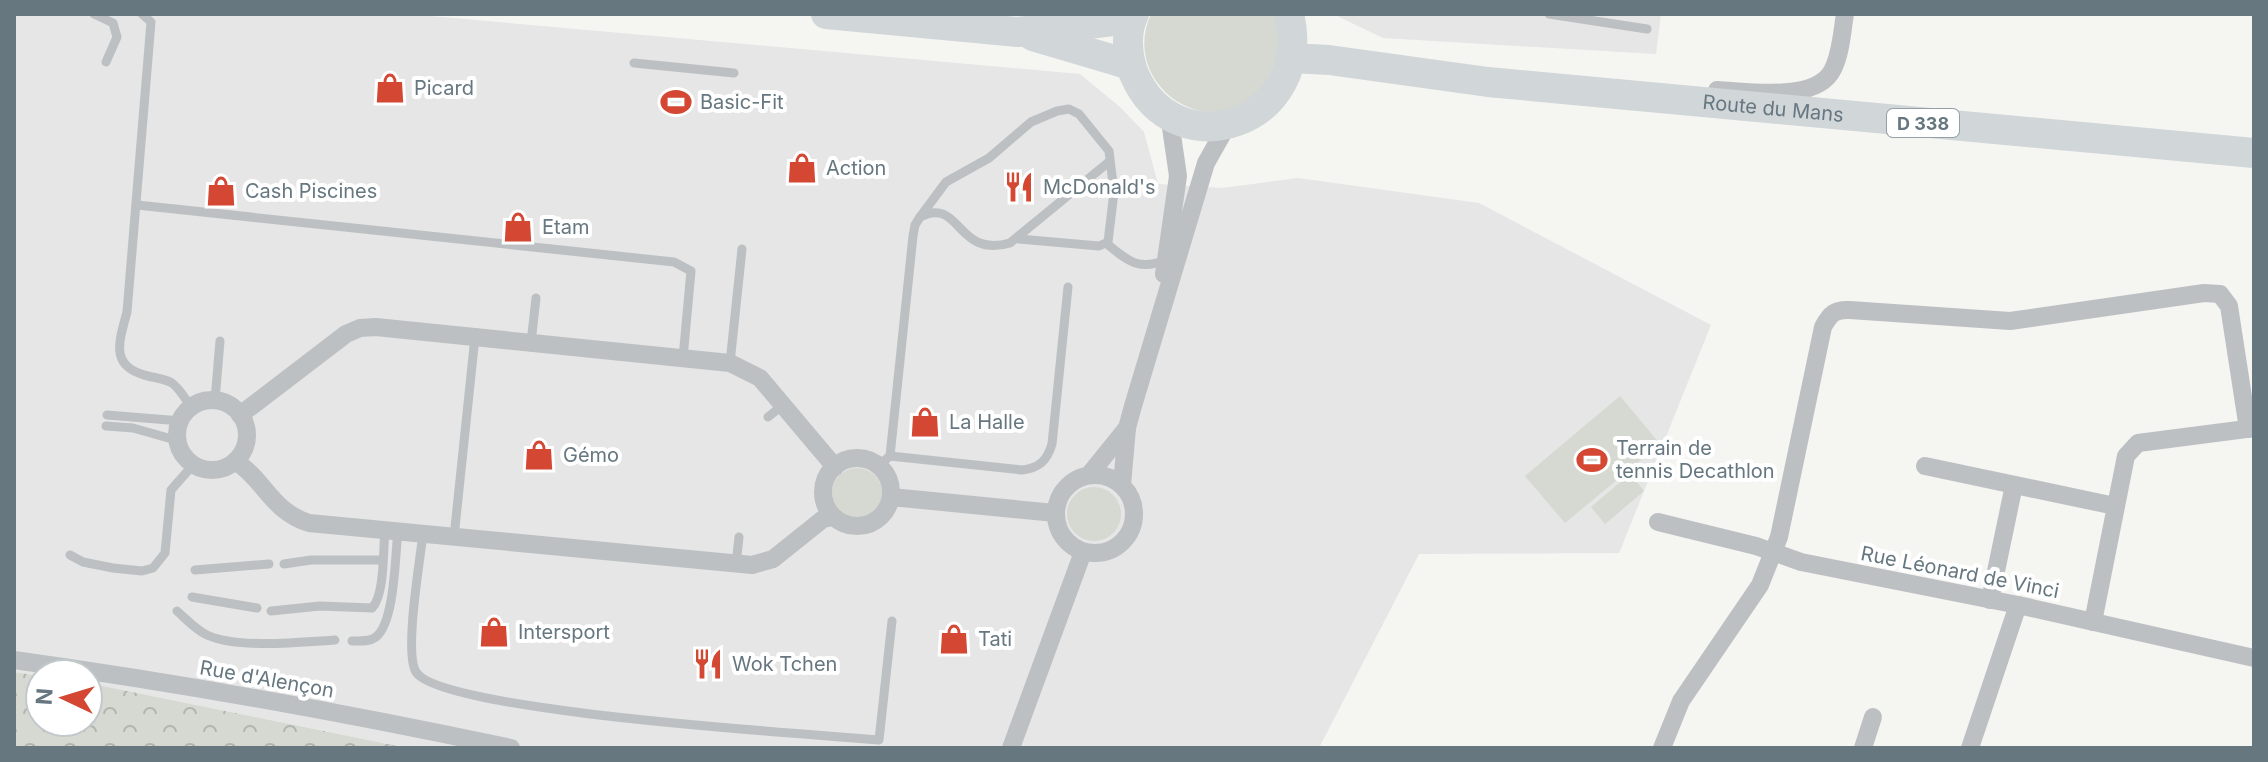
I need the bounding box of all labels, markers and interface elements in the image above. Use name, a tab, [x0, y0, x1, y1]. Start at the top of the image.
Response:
shop icon: Picard	[373, 71, 407, 105]
place label: Picard	[414, 76, 474, 100]
sports icon: Basic-Fit	[659, 85, 693, 119]
place label: Basic-Fit	[700, 90, 784, 114]
street label: Route du Mans	[1702, 90, 1845, 127]
road number: D 338	[1887, 109, 1959, 137]
shop icon: Action	[785, 151, 819, 185]
place label: Action	[826, 156, 886, 180]
restaurant icon: McDonald's	[1002, 170, 1036, 204]
shop icon: Cash Piscines	[204, 174, 238, 208]
place label: McDonald's	[1043, 175, 1156, 199]
place label: Cash Piscines	[245, 179, 377, 203]
shop icon: Etam	[501, 210, 535, 244]
place label: Etam	[542, 215, 589, 239]
shop icon: La Halle	[908, 405, 942, 439]
place label: La Halle	[949, 410, 1025, 434]
place label: Terrain de tennis Decathlon	[1616, 436, 1775, 483]
shop icon: Gémo	[522, 438, 556, 472]
place label: Gémo	[563, 443, 619, 467]
sports icon: Terrain de tennis Decathlon	[1575, 443, 1609, 477]
street label: Rue Léonard de Vinci	[1859, 541, 2061, 603]
shop icon: Intersport	[477, 615, 511, 649]
place label: Intersport	[518, 620, 610, 644]
shop icon: Tati	[937, 622, 971, 656]
place label: Tati	[978, 627, 1012, 651]
restaurant icon: Wok Tchen	[691, 647, 725, 681]
place label: Wok Tchen	[732, 652, 837, 676]
street label: Rue d'Alençon	[198, 655, 336, 703]
north arrow	[24, 658, 104, 738]
text: N	[30, 687, 58, 706]

